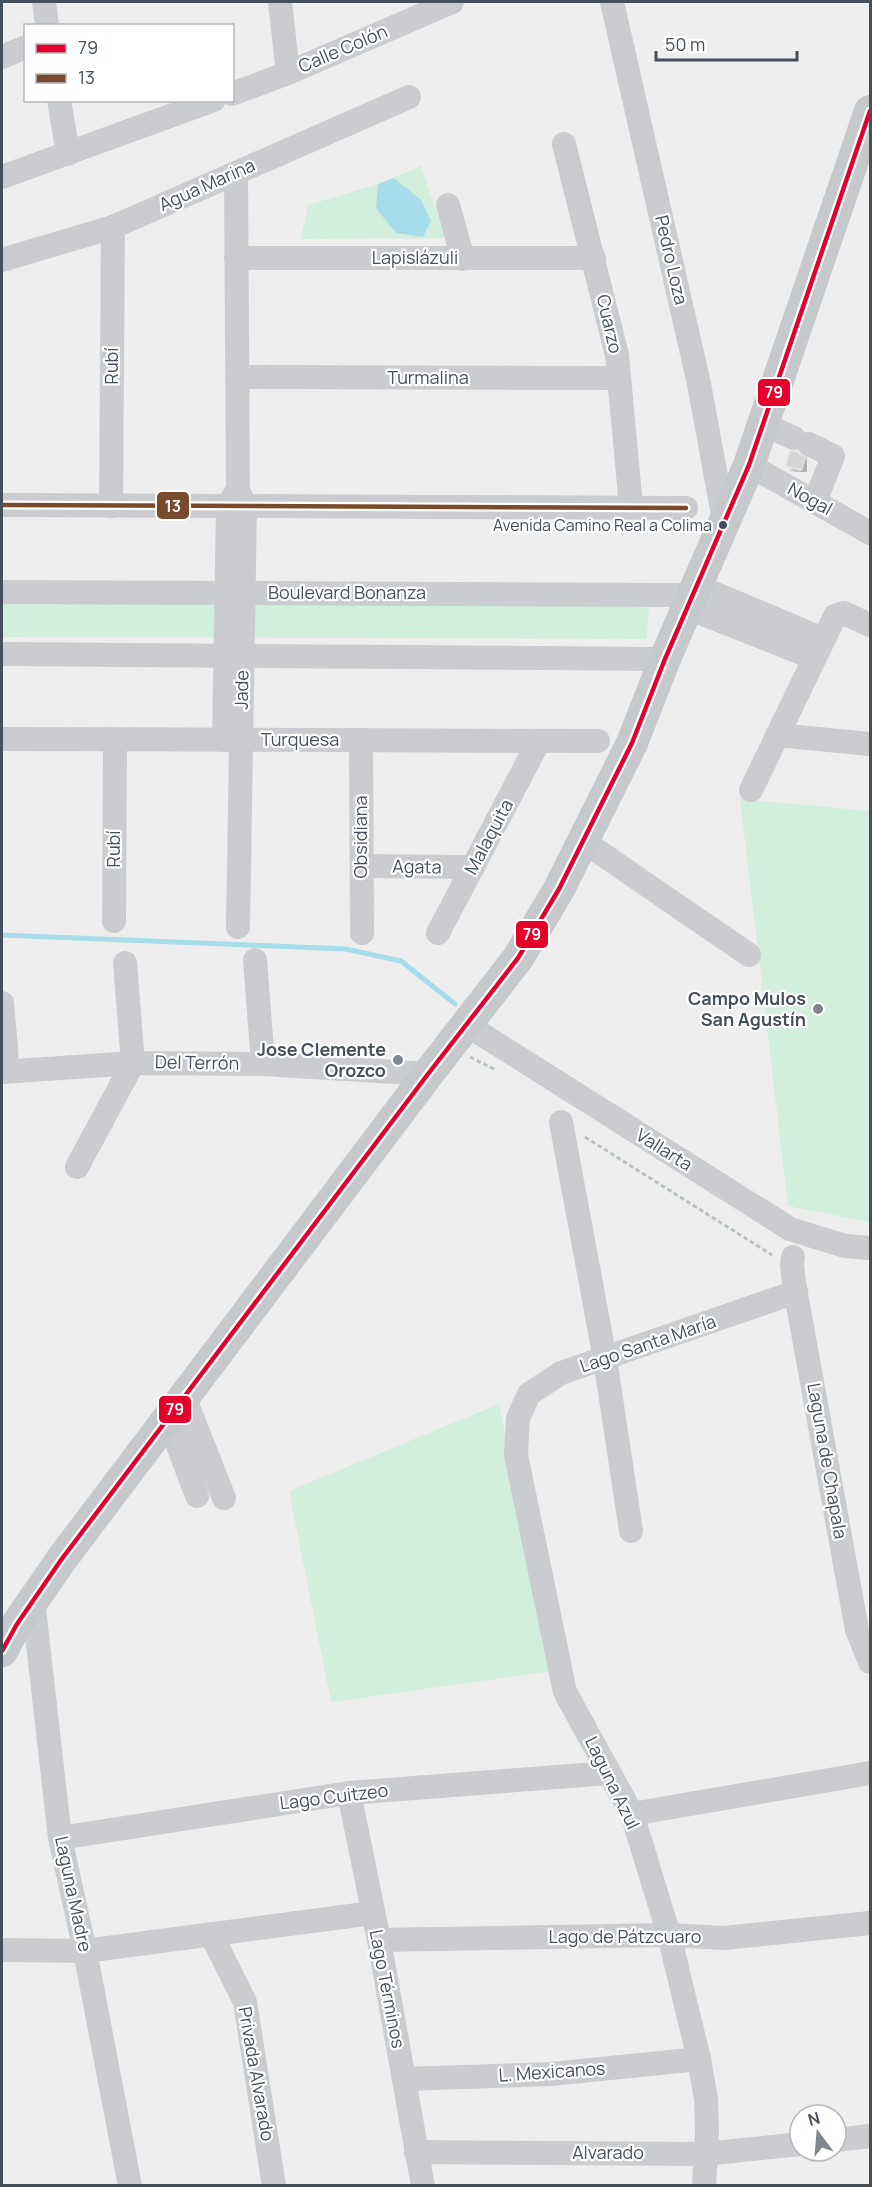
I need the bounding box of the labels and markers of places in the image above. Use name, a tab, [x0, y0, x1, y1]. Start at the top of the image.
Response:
place label: Avenida Camino Real a Colima	[493, 514, 712, 536]
marker: Avenida Camino Real a Colima	[717, 519, 729, 531]
place label: Campo Mulos San Agustín	[688, 986, 806, 1031]
marker: Campo Mulos San Agustín	[811, 1002, 825, 1016]
place label: Jose Clemente Orozco	[257, 1037, 386, 1082]
marker: Jose Clemente Orozco	[391, 1053, 405, 1067]

